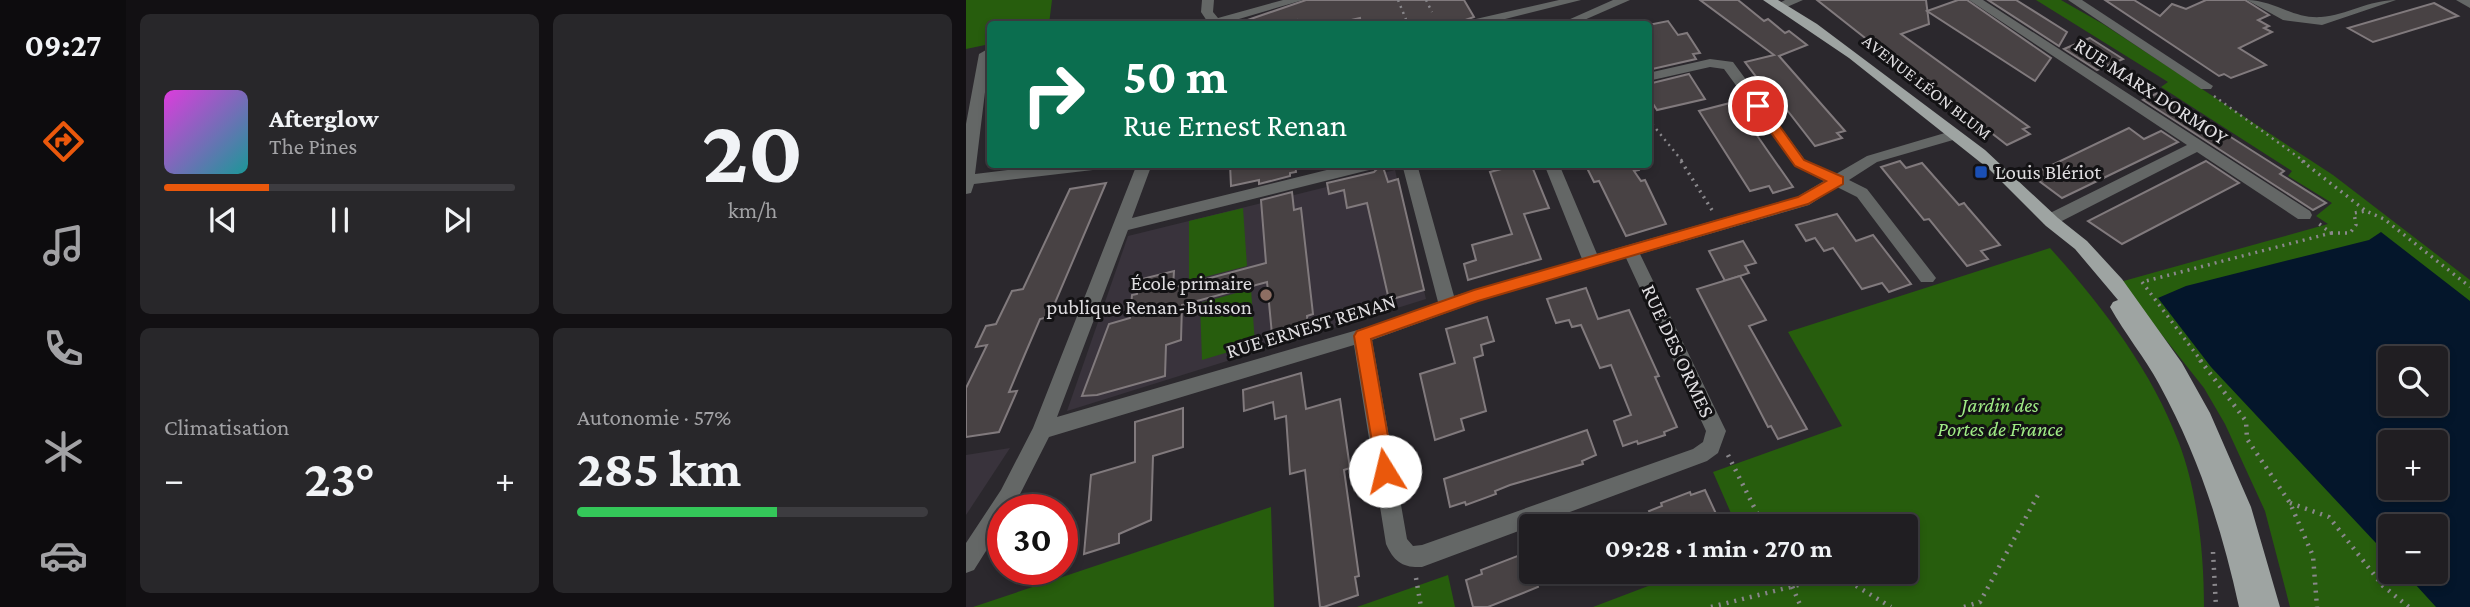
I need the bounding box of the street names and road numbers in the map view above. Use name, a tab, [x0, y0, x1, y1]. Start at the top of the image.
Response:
street label: AVENUE LÉON BLUM	[1859, 30, 1995, 144]
street label: RUE MARX DORMOY	[2070, 32, 2233, 150]
street label: RUE DES ORMES	[1637, 281, 1719, 421]
street label: RUE ERNEST RENAN	[1223, 289, 1399, 363]

